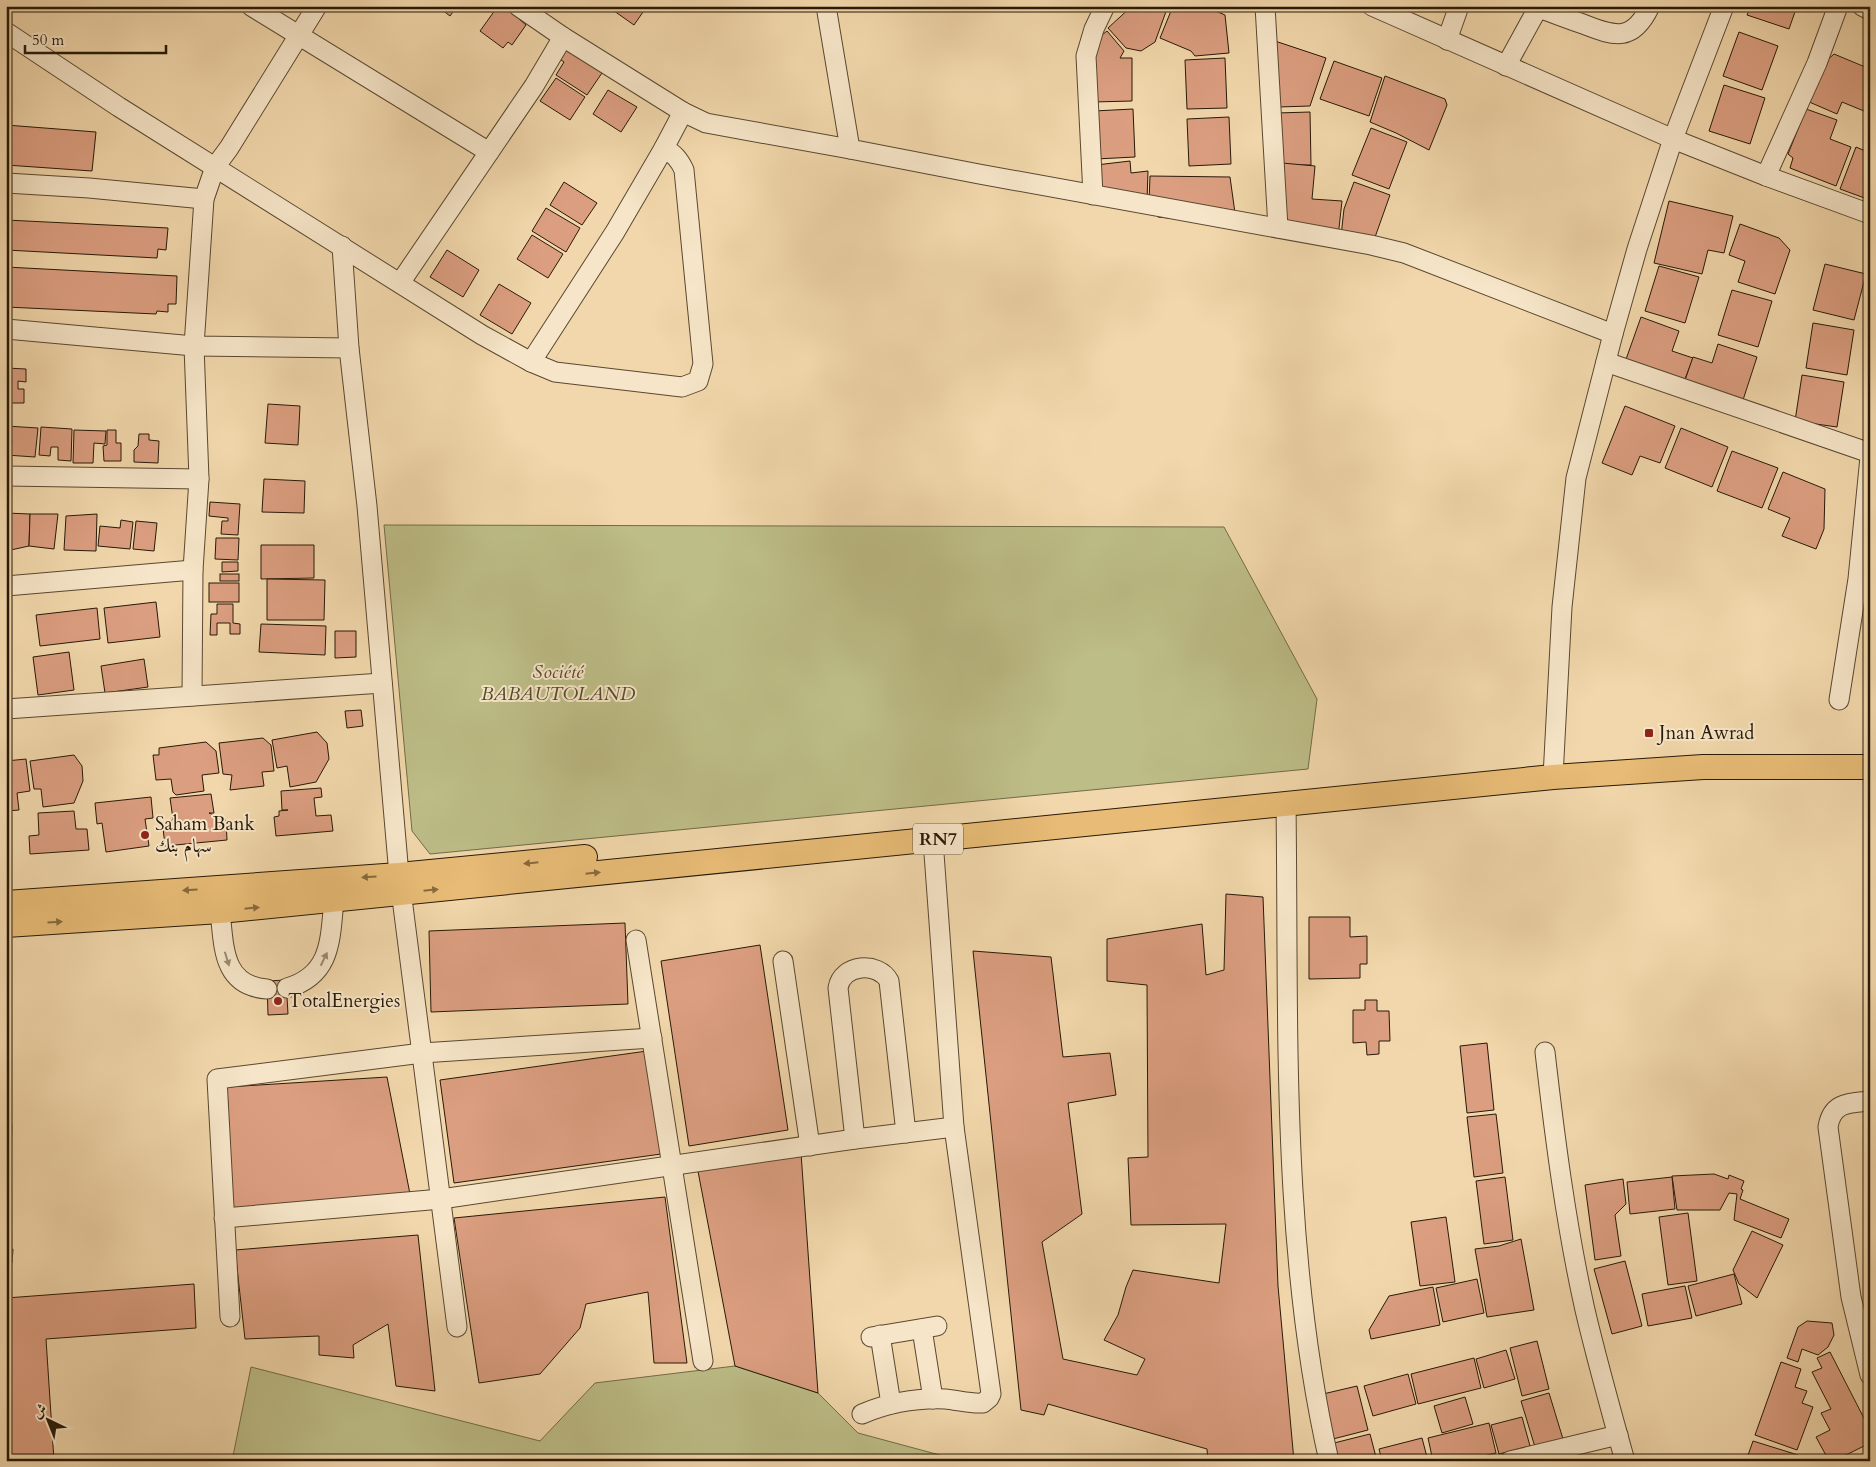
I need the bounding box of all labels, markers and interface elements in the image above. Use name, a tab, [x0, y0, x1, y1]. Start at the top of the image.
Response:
scale bar	[25, 22, 166, 54]
text: 50 m	[32, 30, 64, 50]
park label: Société BABAUTOLAND	[481, 659, 636, 707]
place label: Jnan Awrad	[1656, 720, 1754, 746]
marker: Jnan Awrad	[1643, 727, 1655, 739]
place label: Saham Bank سهام بنك	[155, 811, 255, 862]
road number: RN7	[913, 824, 963, 854]
marker: Saham Bank سهام بنك	[139, 829, 151, 841]
one-way arrow	[523, 859, 539, 867]
one-way arrow	[585, 869, 601, 877]
one-way arrow	[361, 874, 377, 882]
one-way arrow	[182, 886, 198, 894]
one-way arrow	[423, 886, 439, 894]
one-way arrow	[244, 903, 260, 911]
one-way arrow	[47, 917, 63, 925]
one-way arrow	[224, 951, 232, 966]
one-way arrow	[320, 952, 328, 966]
place label: TotalEnergies	[288, 988, 400, 1014]
marker: TotalEnergies	[272, 995, 284, 1007]
north arrow	[22, 1394, 72, 1444]
text: ش	[28, 1399, 51, 1423]

